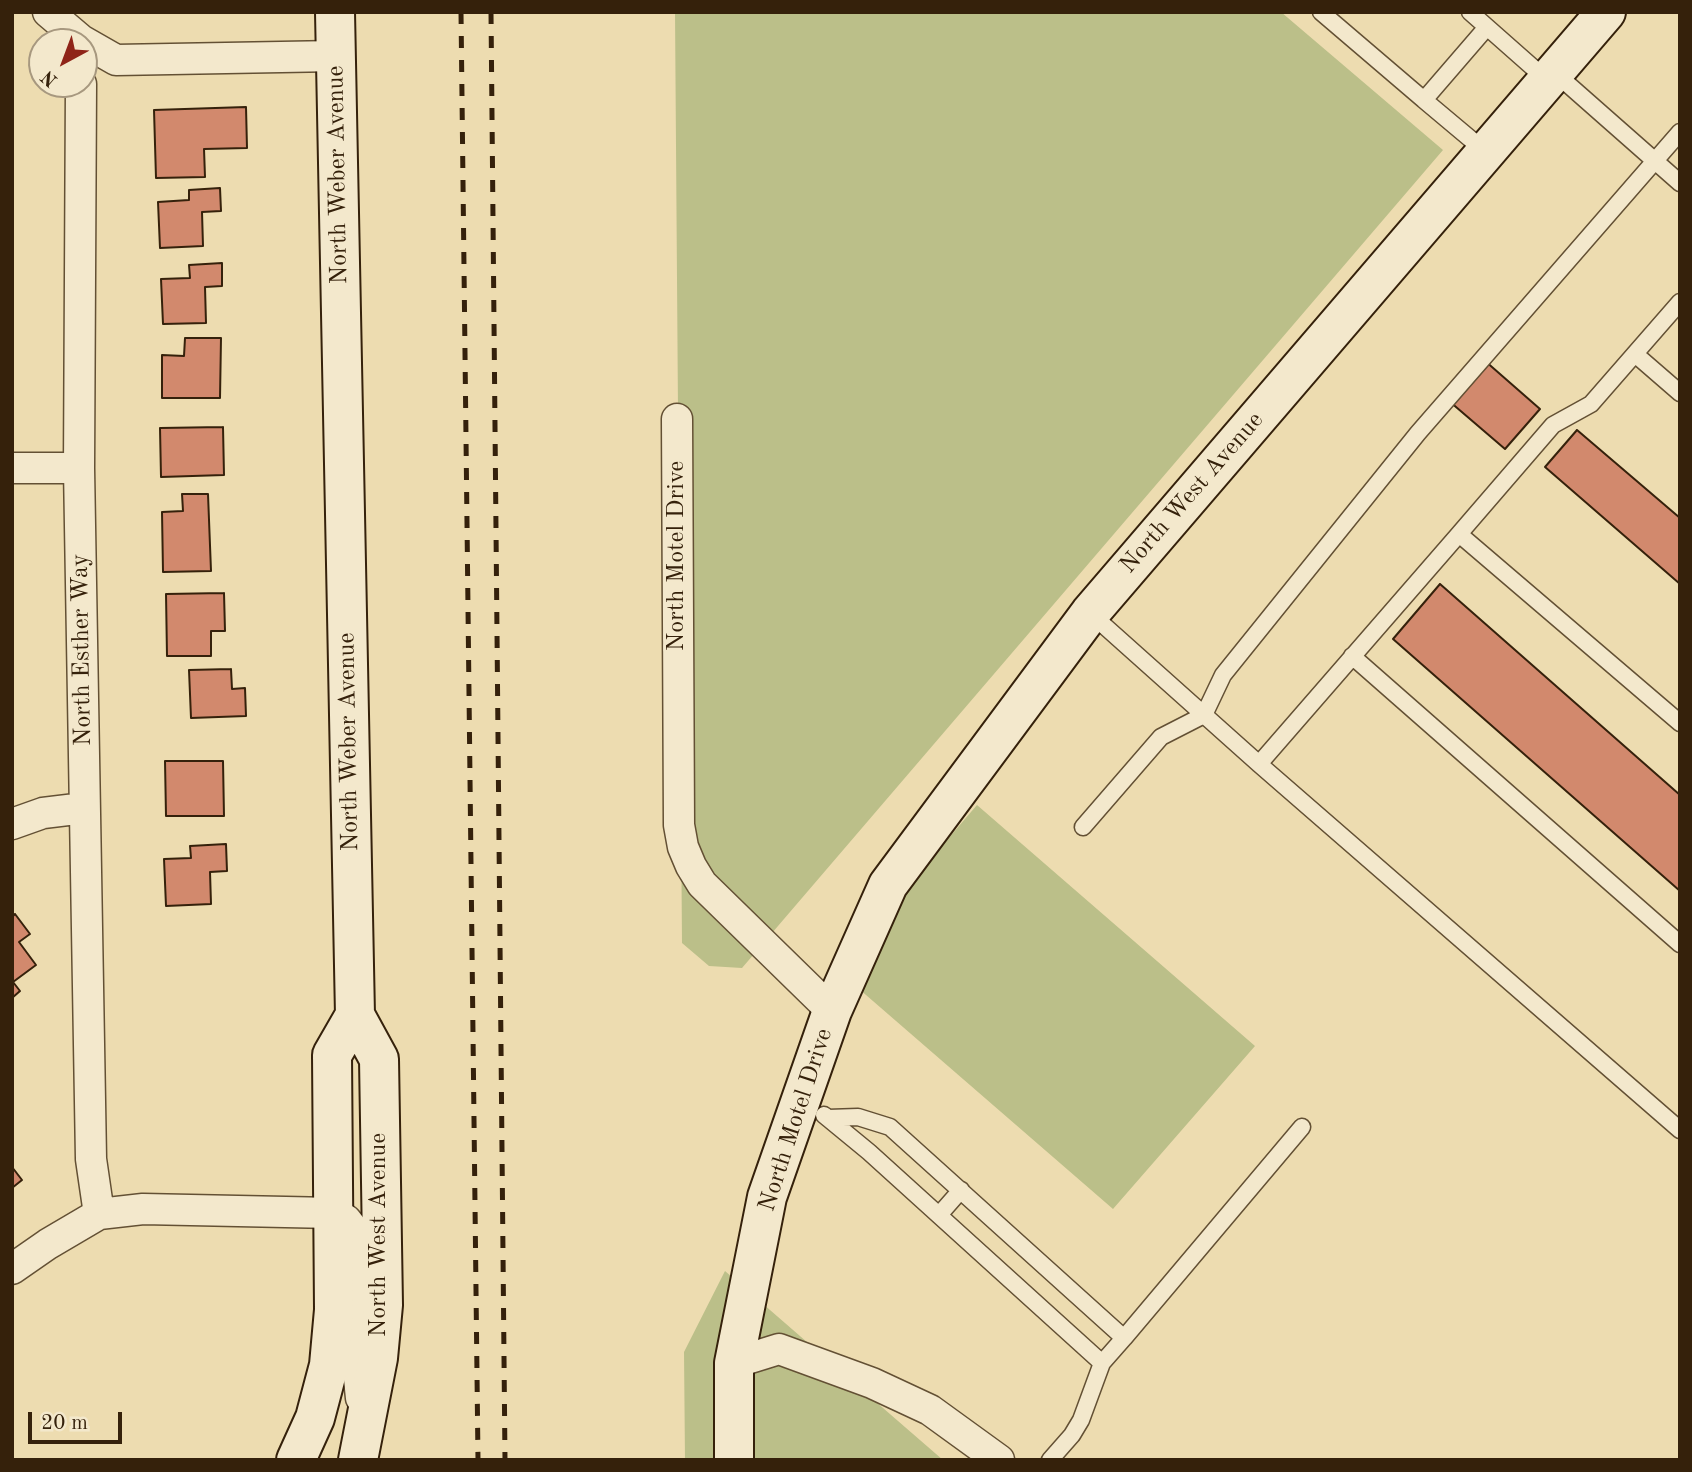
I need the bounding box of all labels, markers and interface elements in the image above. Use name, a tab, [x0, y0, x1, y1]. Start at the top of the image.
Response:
north arrow	[28, 28, 98, 98]
street label: North Weber Avenue	[322, 65, 354, 285]
text: N	[38, 66, 62, 90]
street label: North West Avenue	[1114, 406, 1270, 580]
street label: North Motel Drive	[663, 461, 691, 651]
street label: North Esther Way	[66, 554, 98, 746]
street label: North Weber Avenue	[333, 632, 365, 852]
street label: North Motel Drive	[753, 1025, 839, 1215]
street label: North West Avenue	[365, 1133, 393, 1337]
scale bar	[32, 1398, 126, 1442]
text: 20 m	[41, 1413, 88, 1434]

